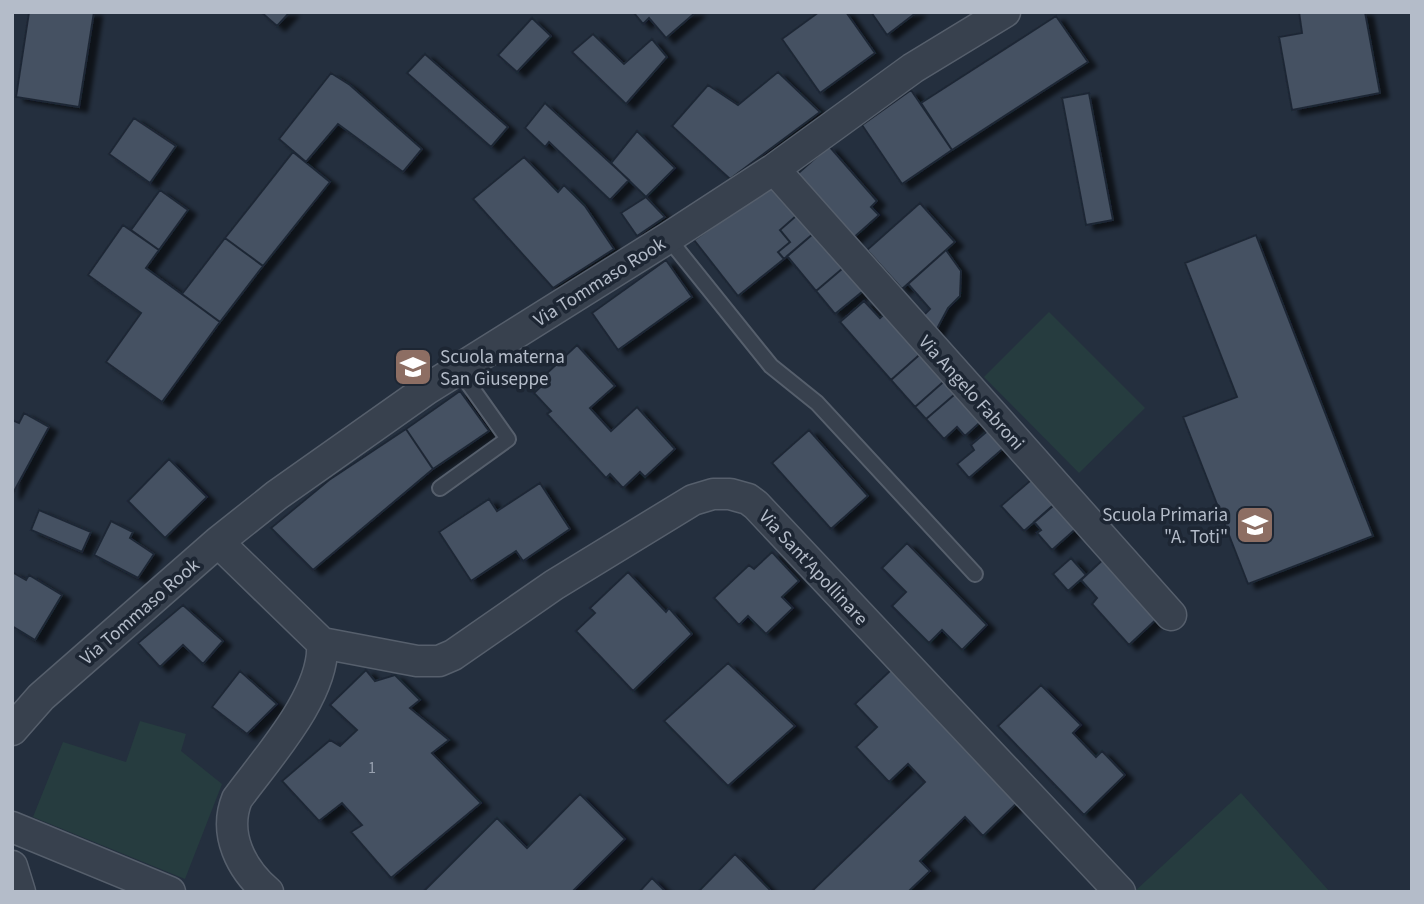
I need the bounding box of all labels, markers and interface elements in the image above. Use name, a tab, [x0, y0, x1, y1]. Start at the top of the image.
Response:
street label: Via Tommaso Rook	[529, 231, 671, 334]
street label: Via Angelo Fabroni	[912, 329, 1030, 457]
place label: Scuola materna San Giuseppe	[440, 344, 565, 393]
school or university icon: Scuola materna San Giuseppe	[392, 346, 434, 388]
place label: Scuola Primaria "A. Toti"	[1102, 502, 1228, 551]
street label: Via Sant'Apollinare	[752, 504, 874, 632]
school or university icon: Scuola Primaria "A. Toti"	[1234, 504, 1276, 546]
street label: Via Tommaso Rook	[74, 552, 206, 672]
house number: 1	[368, 757, 376, 779]

